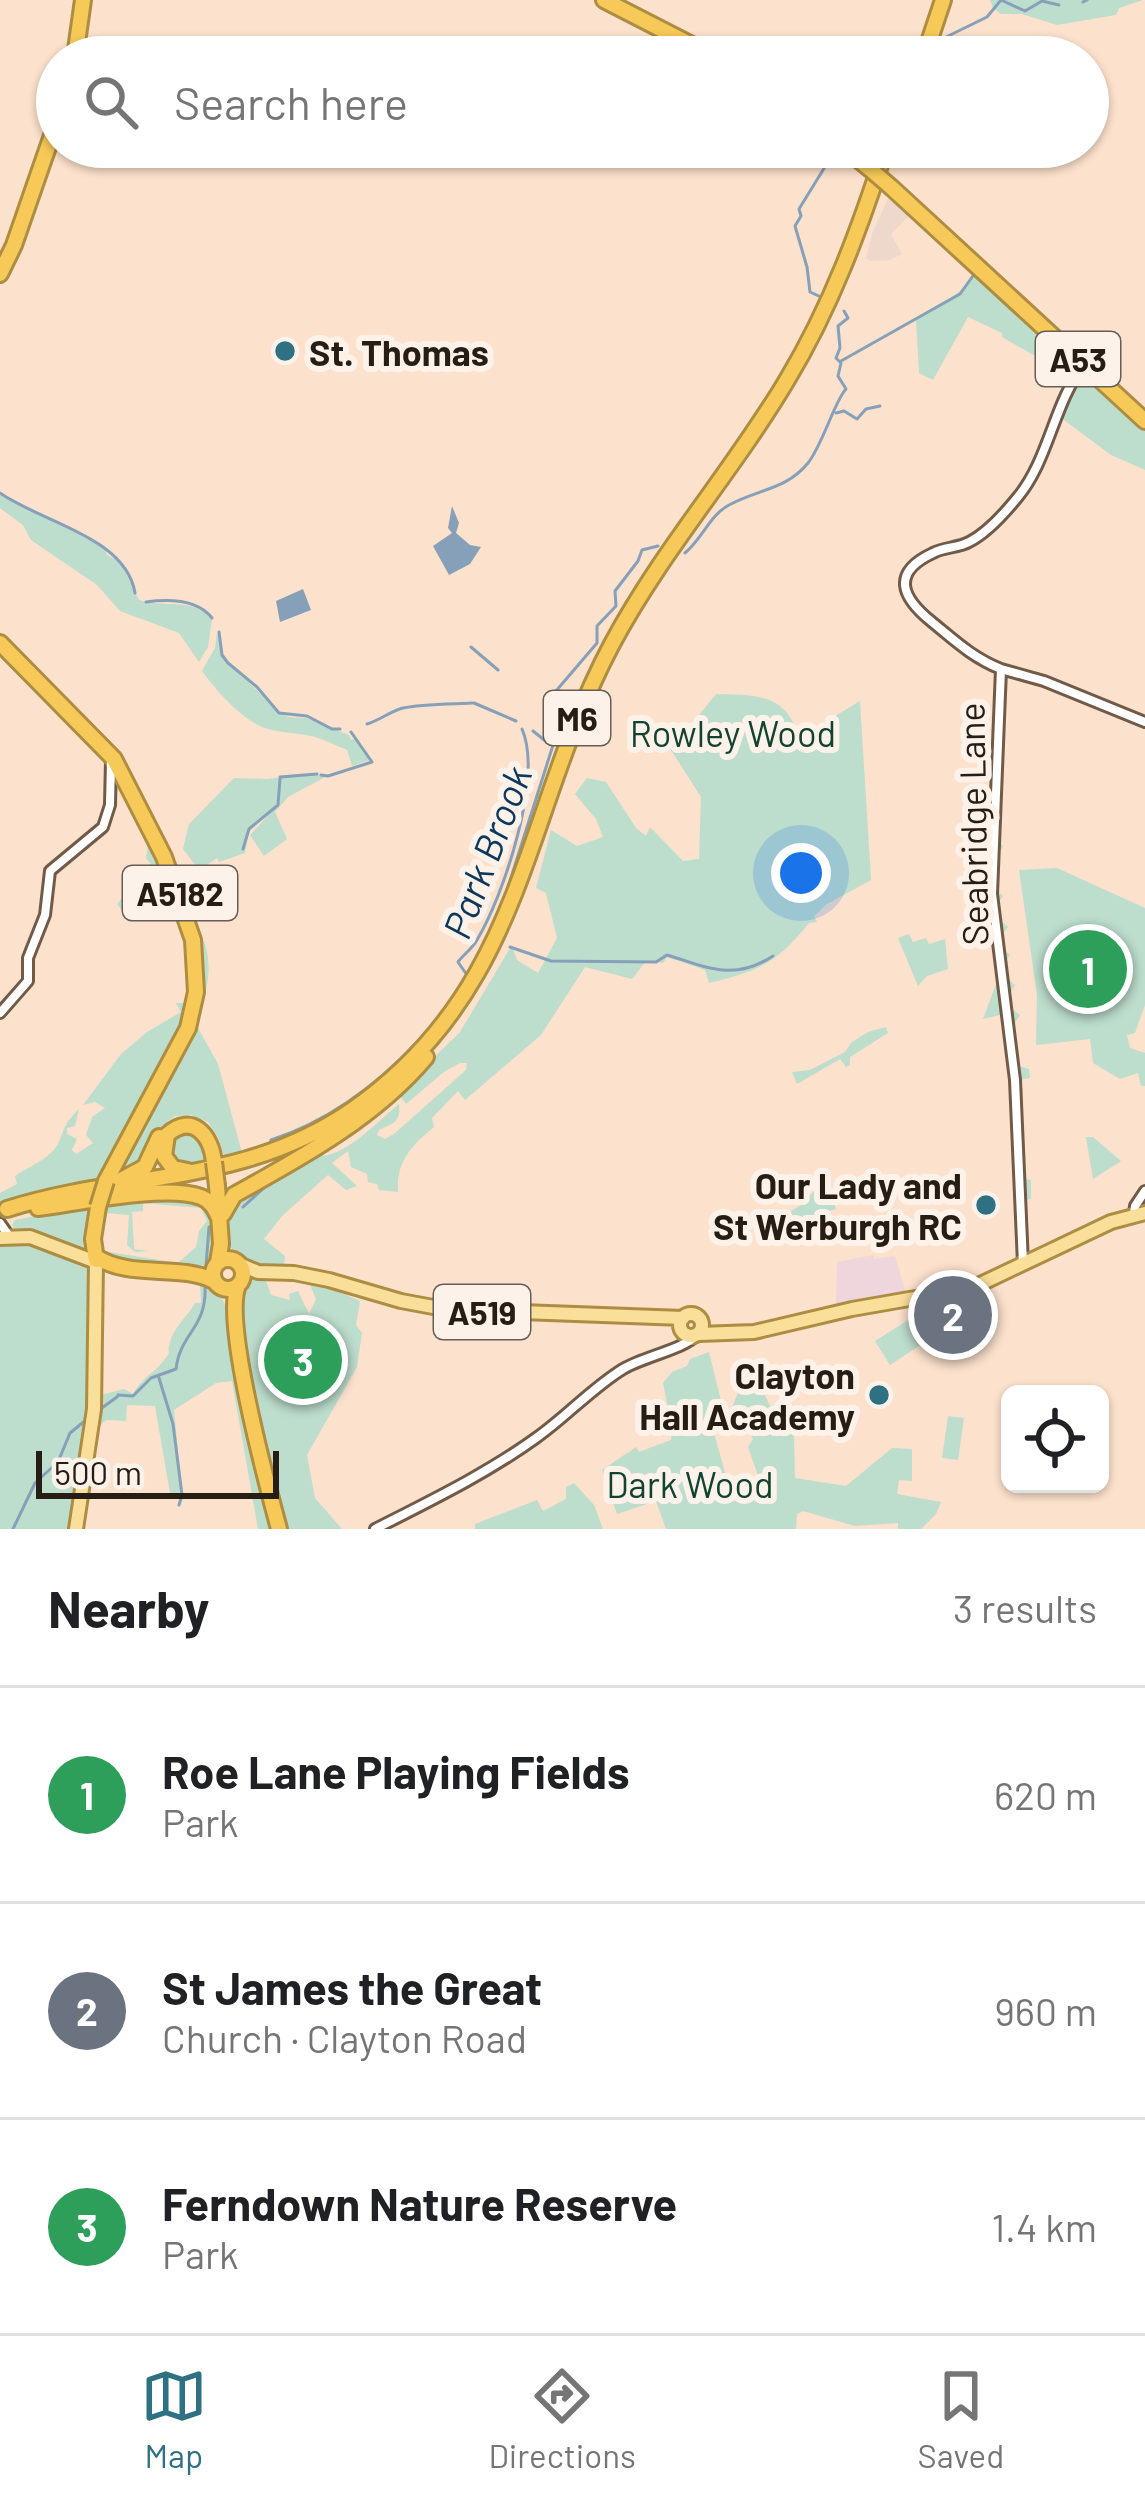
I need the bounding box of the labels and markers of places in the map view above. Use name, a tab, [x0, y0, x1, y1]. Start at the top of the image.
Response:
place label: St. Thomas	[309, 330, 489, 373]
marker: St. Thomas	[272, 338, 298, 364]
pin: 1	[1049, 924, 1127, 1014]
place label: Our Lady and St Werburgh RC	[713, 1163, 962, 1247]
marker: Our Lady and St Werburgh RC	[973, 1192, 999, 1218]
pin: 2	[914, 1270, 992, 1360]
pin: 3	[264, 1315, 342, 1405]
place label: Clayton Hall Academy	[639, 1353, 855, 1437]
marker: Clayton Hall Academy	[866, 1382, 892, 1408]

